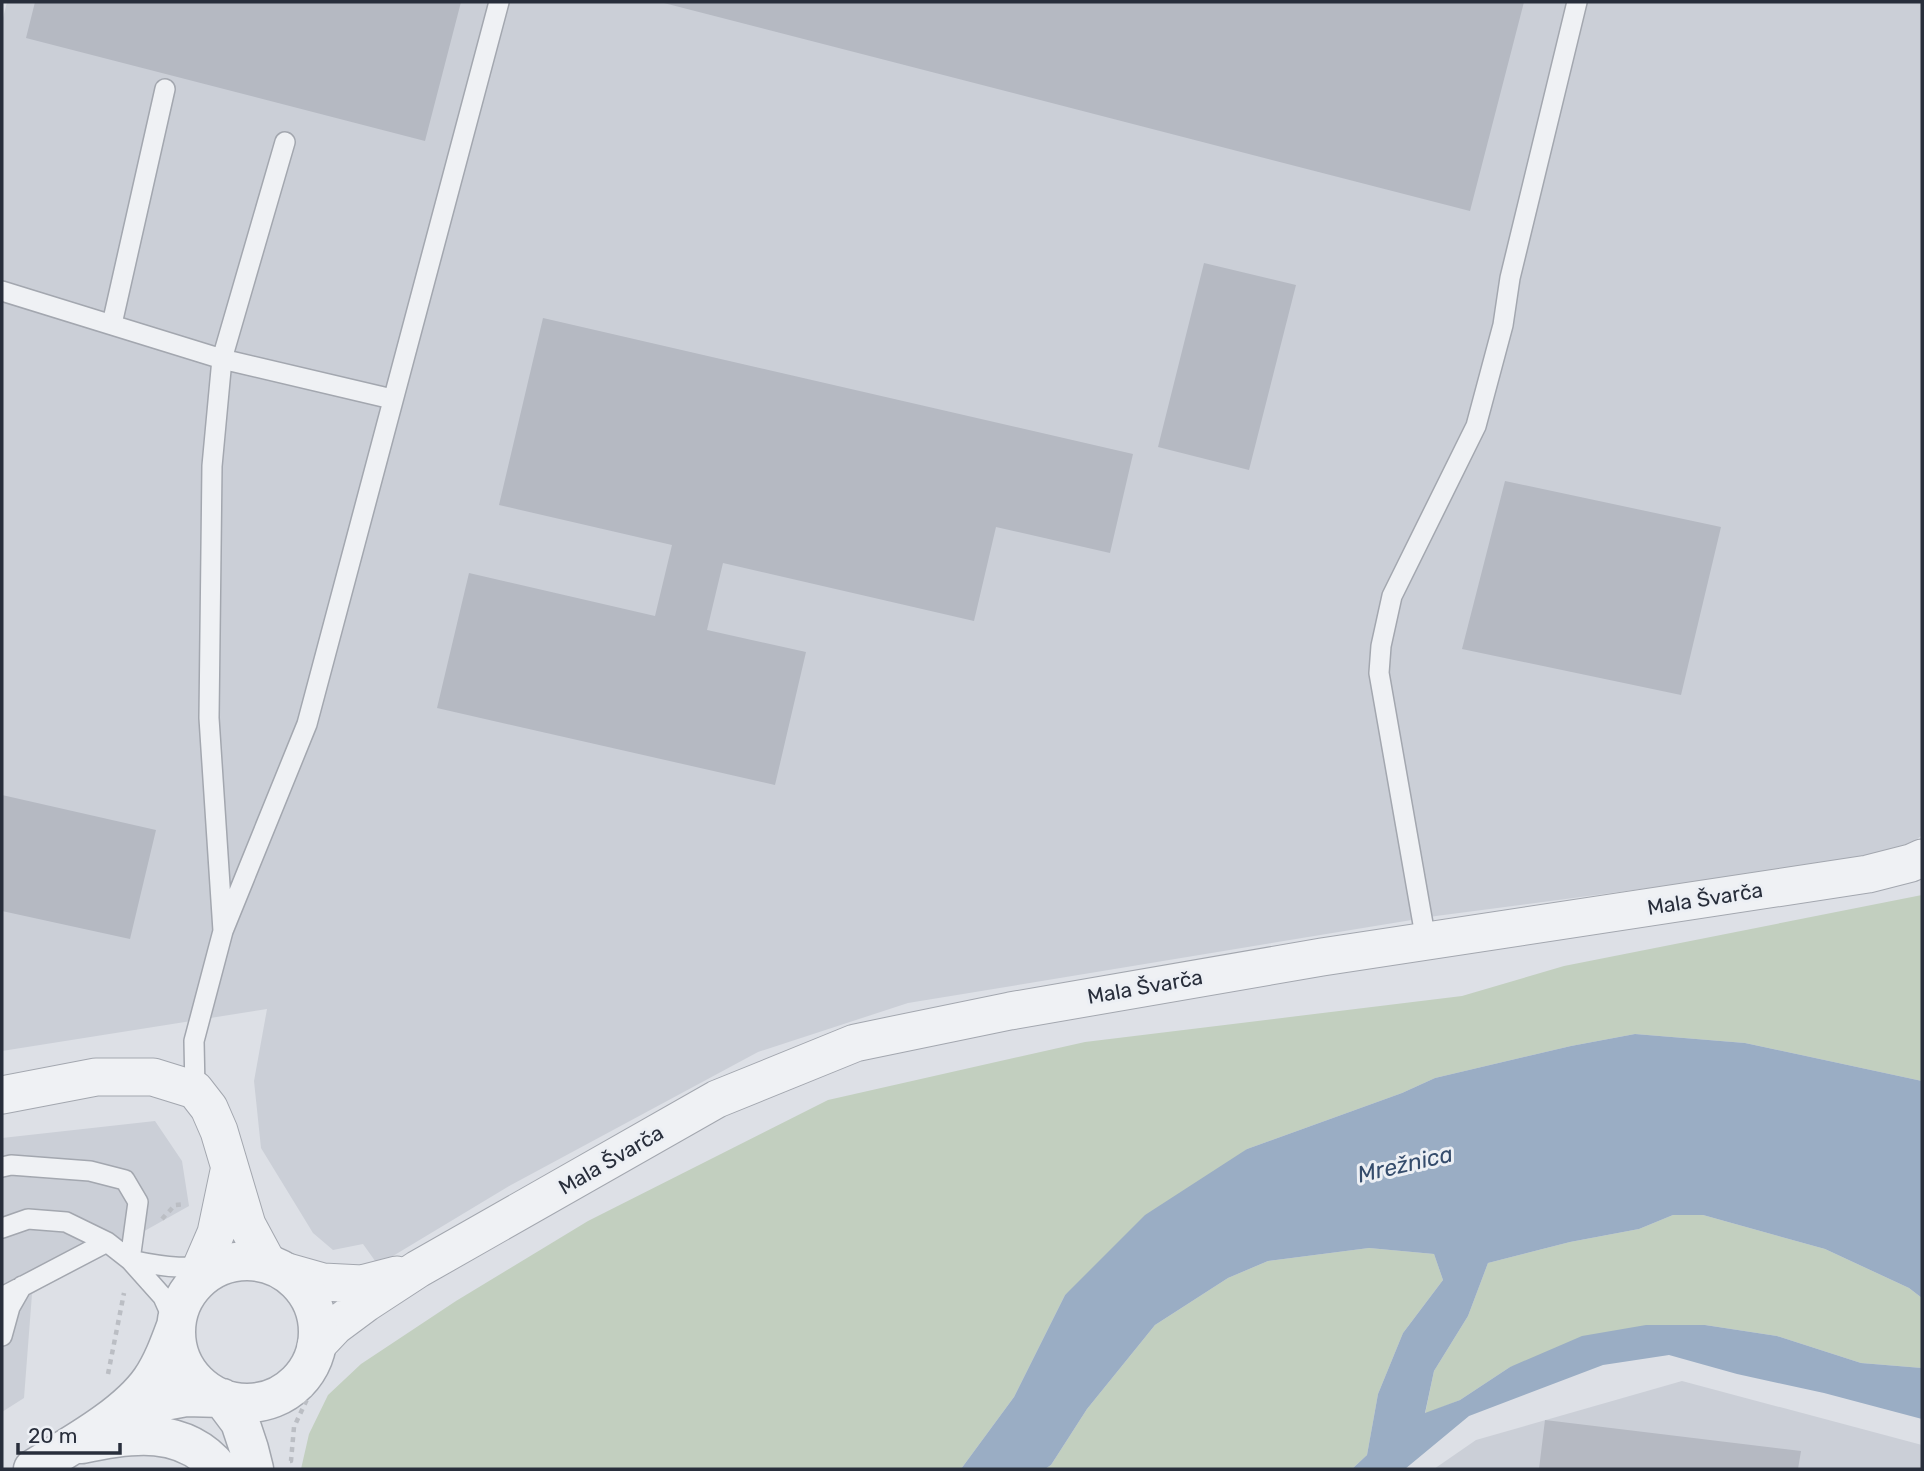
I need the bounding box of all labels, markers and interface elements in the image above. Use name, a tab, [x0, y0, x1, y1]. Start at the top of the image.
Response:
street label: Mala Švarča	[1645, 877, 1765, 920]
street label: Mala Švarča	[1085, 964, 1205, 1009]
street label: Mala Švarča	[554, 1120, 668, 1200]
water label: Mrežnica	[1355, 1139, 1455, 1189]
scale bar	[18, 1412, 119, 1456]
text: 20 m	[28, 1423, 77, 1448]

